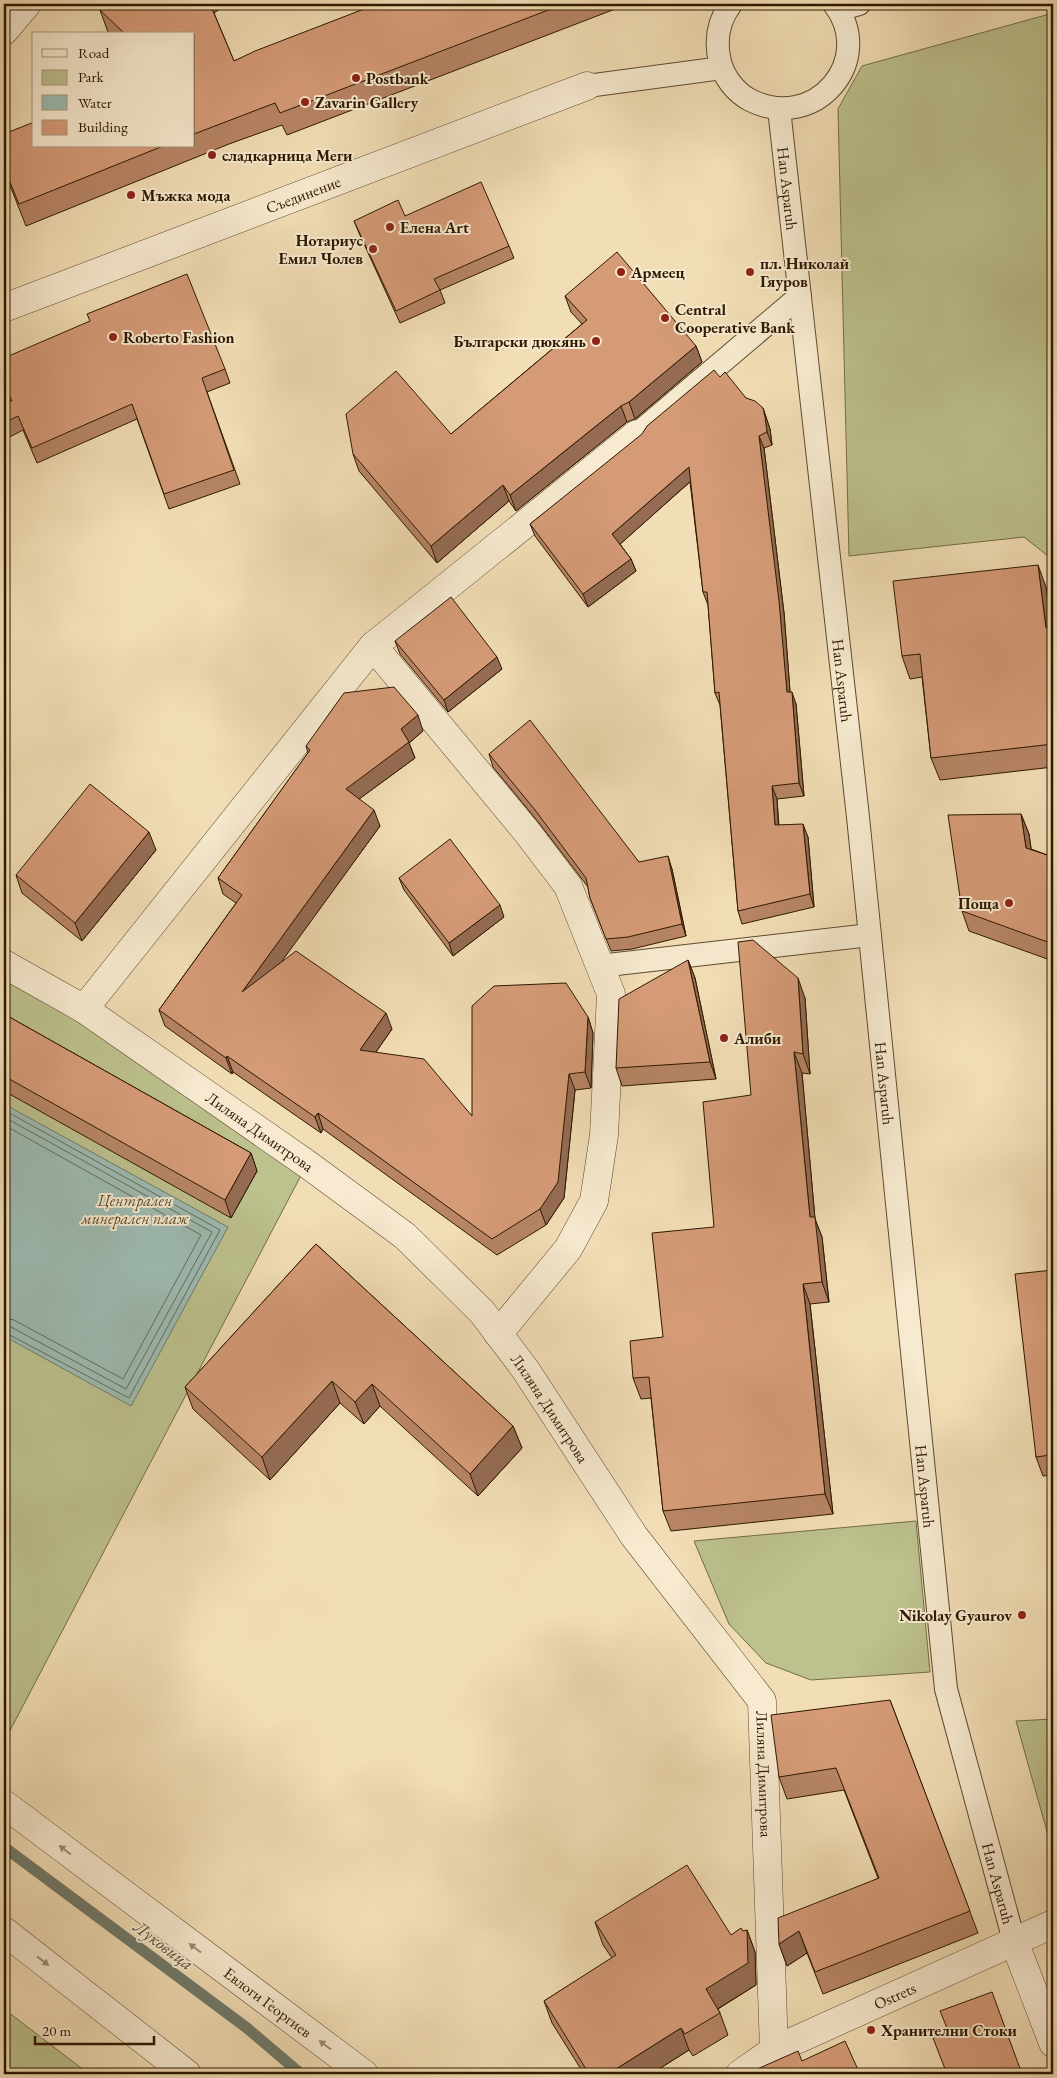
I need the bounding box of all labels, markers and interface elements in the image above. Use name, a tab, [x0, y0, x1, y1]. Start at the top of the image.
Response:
legend	[32, 32, 195, 148]
text: Road	[78, 43, 110, 62]
text: Park	[78, 67, 105, 86]
place label: Postbank	[366, 68, 429, 89]
marker: Postbank	[350, 72, 362, 84]
place label: Zavarin Gallery	[315, 92, 418, 113]
text: Water	[78, 93, 112, 112]
marker: Zavarin Gallery	[299, 96, 311, 108]
text: Building	[78, 117, 128, 136]
place label: сладкарница Меги	[222, 145, 353, 166]
street label: Han Asparuh	[773, 146, 803, 231]
marker: сладкарница Меги	[206, 149, 218, 161]
street label: Съединение	[263, 170, 344, 218]
place label: Мъжка мода	[141, 185, 231, 206]
marker: Мъжка мода	[125, 189, 137, 201]
place label: Елена Art	[400, 217, 469, 238]
marker: Елена Art	[384, 221, 396, 233]
place label: Нотариус Емил Чолев	[279, 230, 363, 269]
marker: Нотариус Емил Чолев	[367, 243, 379, 255]
place label: пл. Николай Гяуров	[760, 253, 850, 292]
place label: Армеец	[630, 262, 685, 283]
marker: Армеец	[615, 266, 627, 278]
marker: пл. Николай Гяуров	[744, 266, 756, 278]
place label: Central Cooperative Bank	[675, 299, 795, 338]
marker: Central Cooperative Bank	[659, 312, 671, 324]
place label: Roberto Fashion	[123, 327, 235, 348]
marker: Roberto Fashion	[107, 331, 119, 343]
place label: Български дюкянь	[453, 331, 587, 352]
marker: Български дюкянь	[590, 335, 602, 347]
street label: Han Asparuh	[828, 638, 858, 723]
place label: Поща	[958, 893, 1000, 914]
marker: Поща	[1003, 897, 1015, 909]
place label: Алиби	[733, 1028, 782, 1049]
marker: Алиби	[718, 1032, 730, 1044]
street label: Han Asparuh	[870, 1041, 900, 1126]
street label: Лиляна Димитрова	[202, 1086, 319, 1176]
park label: Централен минерален плаж	[81, 1190, 189, 1229]
street label: Лиляна Димитрова	[506, 1349, 594, 1467]
street label: Han Asparuh	[911, 1444, 940, 1529]
place label: Nikolay Gyaurov	[899, 1605, 1012, 1626]
marker: Nikolay Gyaurov	[1016, 1609, 1028, 1621]
street label: Лиляна Димитрова	[752, 1710, 777, 1838]
street label: Han Asparuh	[977, 1840, 1019, 1926]
one-way arrow	[58, 1845, 72, 1855]
water label: Луковица	[128, 1914, 198, 1976]
one-way arrow	[189, 1942, 202, 1953]
one-way arrow	[36, 1955, 49, 1966]
street label: Евлоги Георгиев	[220, 1962, 316, 2042]
street label: Ostrets	[870, 1977, 919, 2014]
scale bar	[35, 2013, 154, 2045]
place label: Хранителни Стоки	[880, 2020, 1018, 2041]
text: 20 m	[42, 2021, 71, 2040]
marker: Хранителни Стоки	[865, 2024, 877, 2036]
one-way arrow	[318, 2040, 332, 2050]

